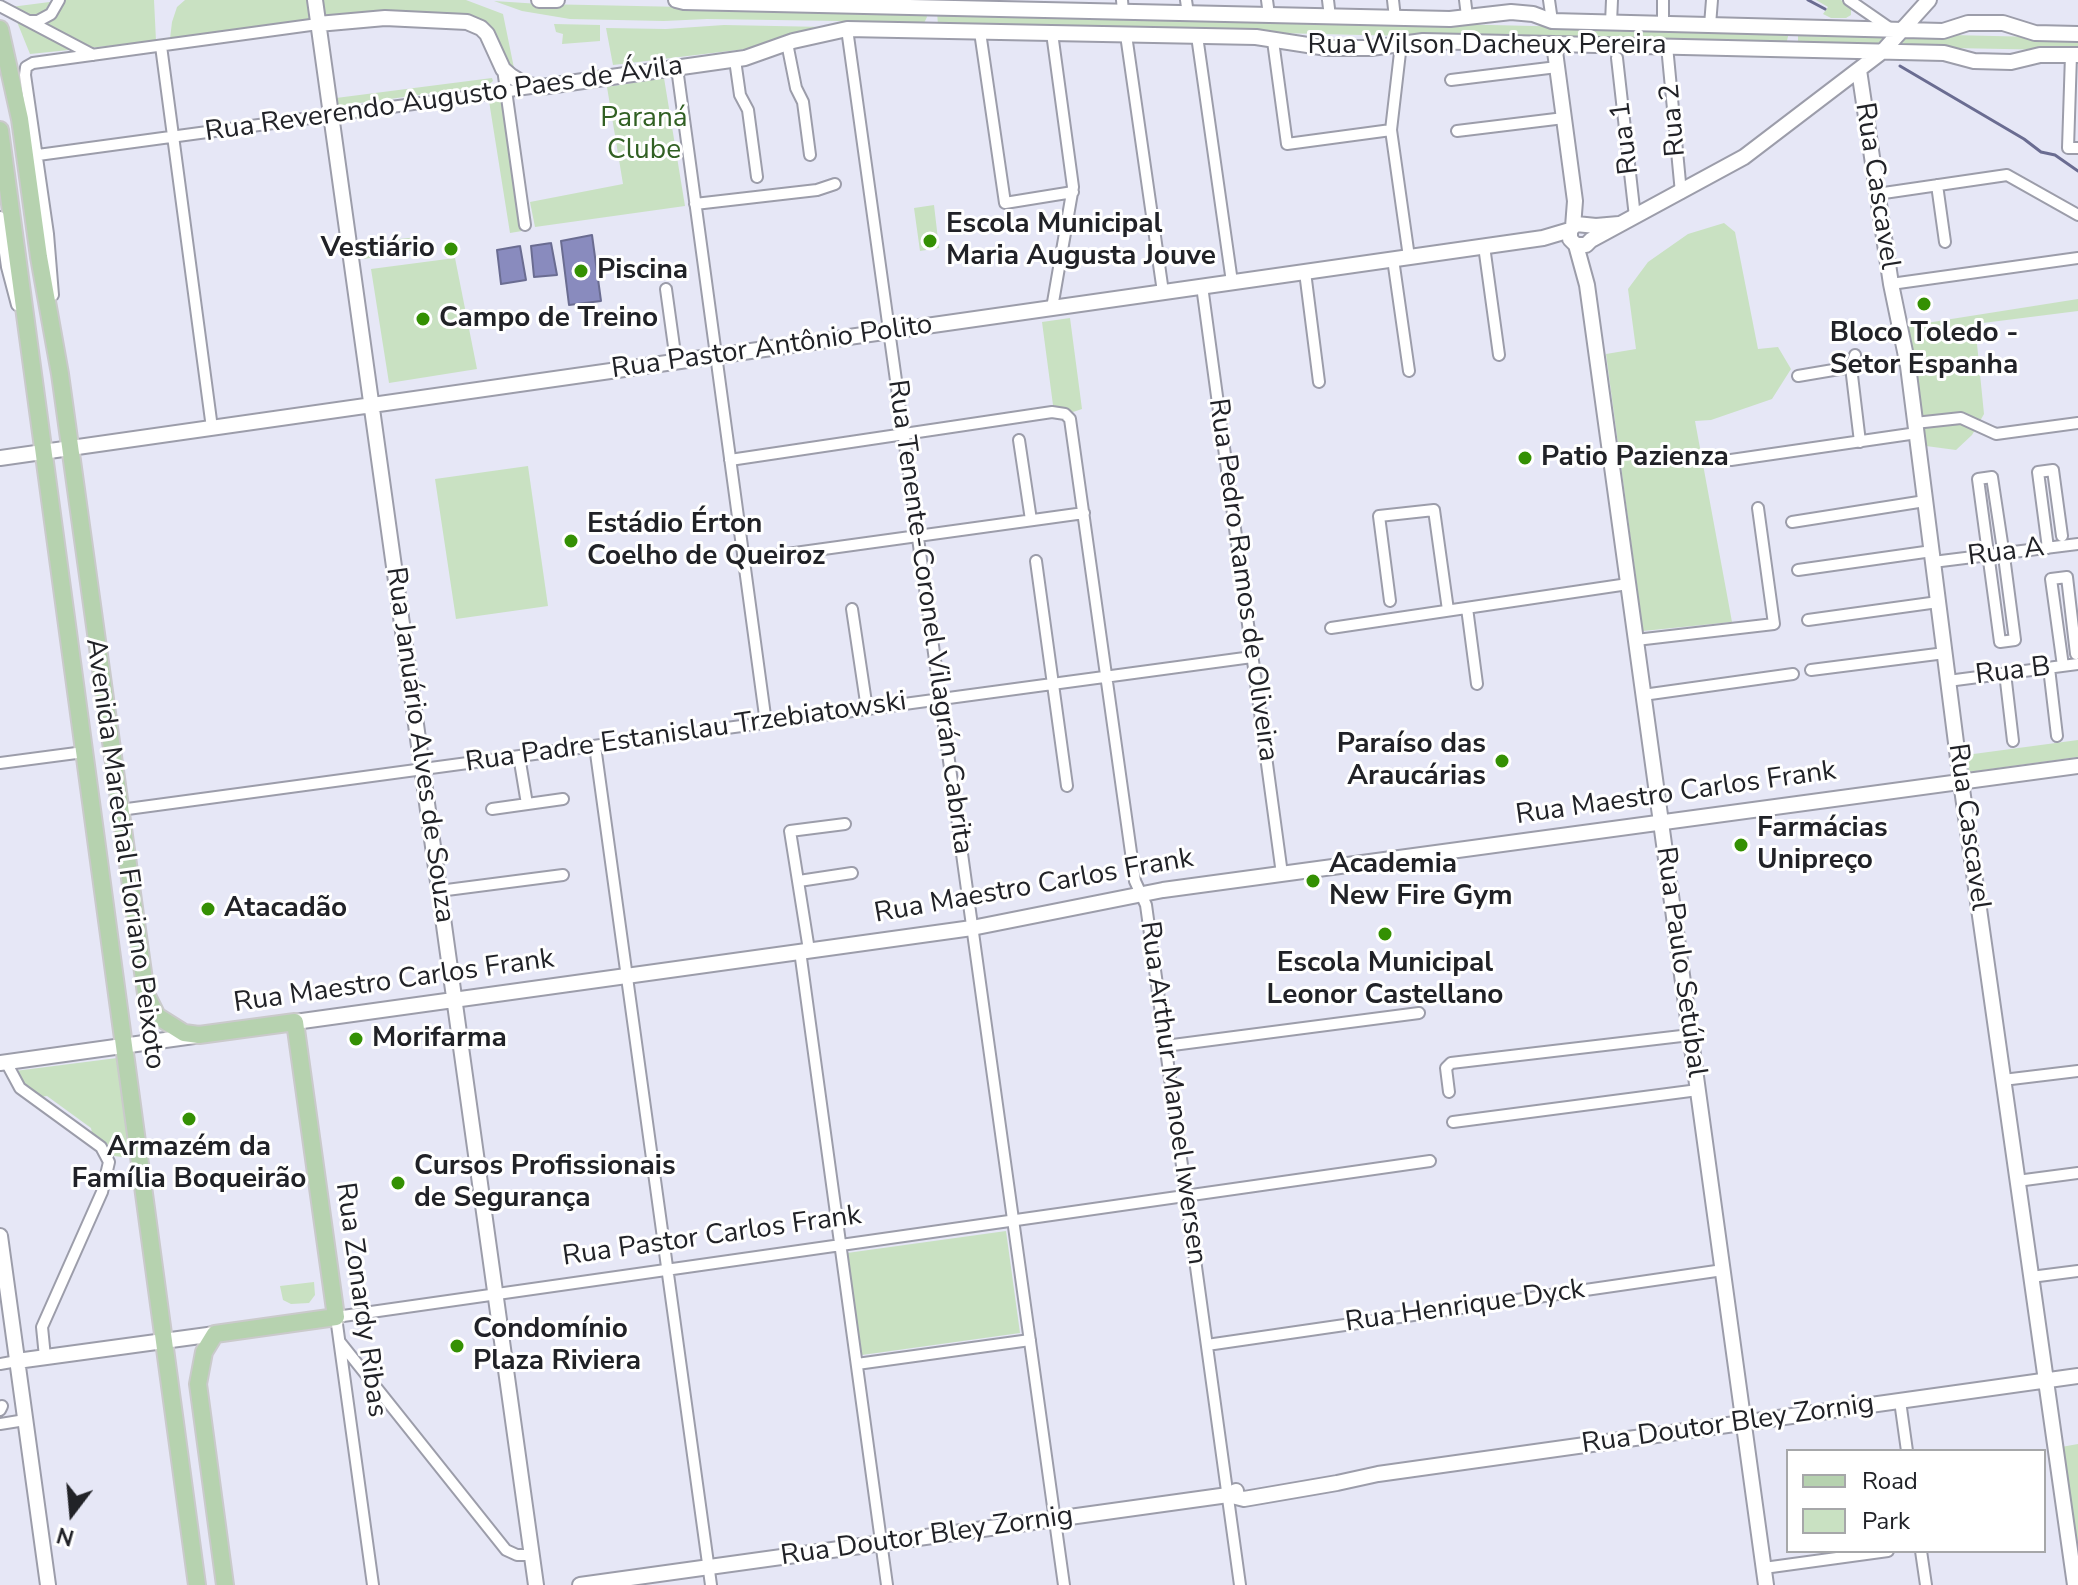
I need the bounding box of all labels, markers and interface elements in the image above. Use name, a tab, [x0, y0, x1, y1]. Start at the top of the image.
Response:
street label: Rua Wilson Dacheux Pereira	[1307, 29, 1667, 63]
street label: Rua Reverendo Augusto Paes de Ávila	[203, 50, 685, 150]
street label: Rua 2	[1654, 82, 1694, 158]
street label: Rua 1	[1605, 100, 1647, 176]
street label: Rua Cascavel	[1846, 100, 1906, 272]
park label: Paraná Clube	[600, 102, 688, 168]
place label: Escola Municipal Maria Augusta Jouve	[946, 208, 1216, 274]
place label: Vestiário	[321, 232, 435, 266]
marker: Escola Municipal Maria Augusta Jouve	[921, 232, 939, 250]
marker: Vestiário	[442, 240, 460, 258]
place label: Piscina	[597, 254, 688, 288]
marker: Piscina	[572, 262, 590, 280]
marker: Bloco Toledo - Setor Espanha	[1915, 295, 1933, 313]
place label: Campo de Treino	[439, 302, 658, 336]
street label: Rua Pastor Antônio Polito	[609, 309, 935, 387]
marker: Campo de Treino	[414, 310, 432, 328]
place label: Bloco Toledo - Setor Espanha	[1830, 317, 2018, 383]
street label: Rua Tenente-Coronel Vilagrán Cabrita	[879, 378, 979, 856]
street label: Rua Pedro Ramos de Oliveira	[1200, 396, 1284, 764]
place label: Patio Pazienza	[1541, 441, 1729, 475]
marker: Patio Pazienza	[1516, 449, 1534, 467]
place label: Estádio Érton Coelho de Queiroz	[587, 508, 825, 574]
marker: Estádio Érton Coelho de Queiroz	[562, 532, 580, 550]
street label: Rua A	[1966, 532, 2046, 574]
street label: Rua Januário Alves de Souza	[377, 565, 461, 925]
street label: Avenida Marechal Floriano Peixoto	[77, 636, 171, 1072]
street label: Rua B	[1974, 651, 2052, 693]
street label: Rua Padre Estanislau Trzebiatowski	[463, 685, 909, 781]
place label: Paraíso das Araucárias	[1337, 728, 1486, 794]
street label: Rua Cascavel	[1940, 741, 1996, 913]
marker: Paraíso das Araucárias	[1493, 752, 1511, 770]
street label: Rua Maestro Carlos Frank	[1514, 755, 1838, 833]
place label: Farmácias Unipreço	[1757, 812, 1888, 878]
marker: Farmácias Unipreço	[1732, 836, 1750, 854]
street label: Rua Maestro Carlos Frank	[872, 842, 1196, 932]
street label: Rua Paulo Setúbal	[1647, 845, 1713, 1079]
place label: Academia New Fire Gym	[1329, 848, 1513, 914]
marker: Academia New Fire Gym	[1304, 872, 1322, 890]
place label: Atacadão	[224, 892, 347, 926]
marker: Atacadão	[199, 900, 217, 918]
street label: Rua Arthur Manoel Iwersen	[1131, 919, 1213, 1267]
marker: Escola Municipal Leonor Castellano	[1376, 925, 1394, 943]
street label: Rua Maestro Carlos Frank	[232, 943, 556, 1021]
place label: Escola Municipal Leonor Castellano	[1267, 947, 1503, 1013]
place label: Morifarma	[372, 1022, 507, 1056]
marker: Morifarma	[347, 1030, 365, 1048]
marker: Armazém da Família Boqueirão	[180, 1110, 198, 1128]
place label: Armazém da Família Boqueirão	[72, 1131, 306, 1197]
place label: Cursos Profissionais de Segurança	[414, 1150, 676, 1216]
marker: Cursos Profissionais de Segurança	[389, 1174, 407, 1192]
street label: Rua Zonardy Ribas	[327, 1181, 393, 1419]
street label: Rua Pastor Carlos Frank	[560, 1199, 864, 1275]
street label: Rua Henrique Dyck	[1343, 1274, 1587, 1340]
place label: Condomínio Plaza Riviera	[473, 1313, 641, 1379]
marker: Condomínio Plaza Riviera	[448, 1337, 466, 1355]
street label: Rua Doutor Bley Zornig	[1580, 1388, 1876, 1462]
legend	[1786, 1449, 2046, 1553]
text: Road	[1862, 1465, 1918, 1497]
north arrow	[32, 1473, 112, 1553]
street label: Rua Doutor Bley Zornig	[779, 1500, 1075, 1574]
text: Park	[1862, 1505, 1910, 1537]
text: N	[53, 1519, 77, 1553]

